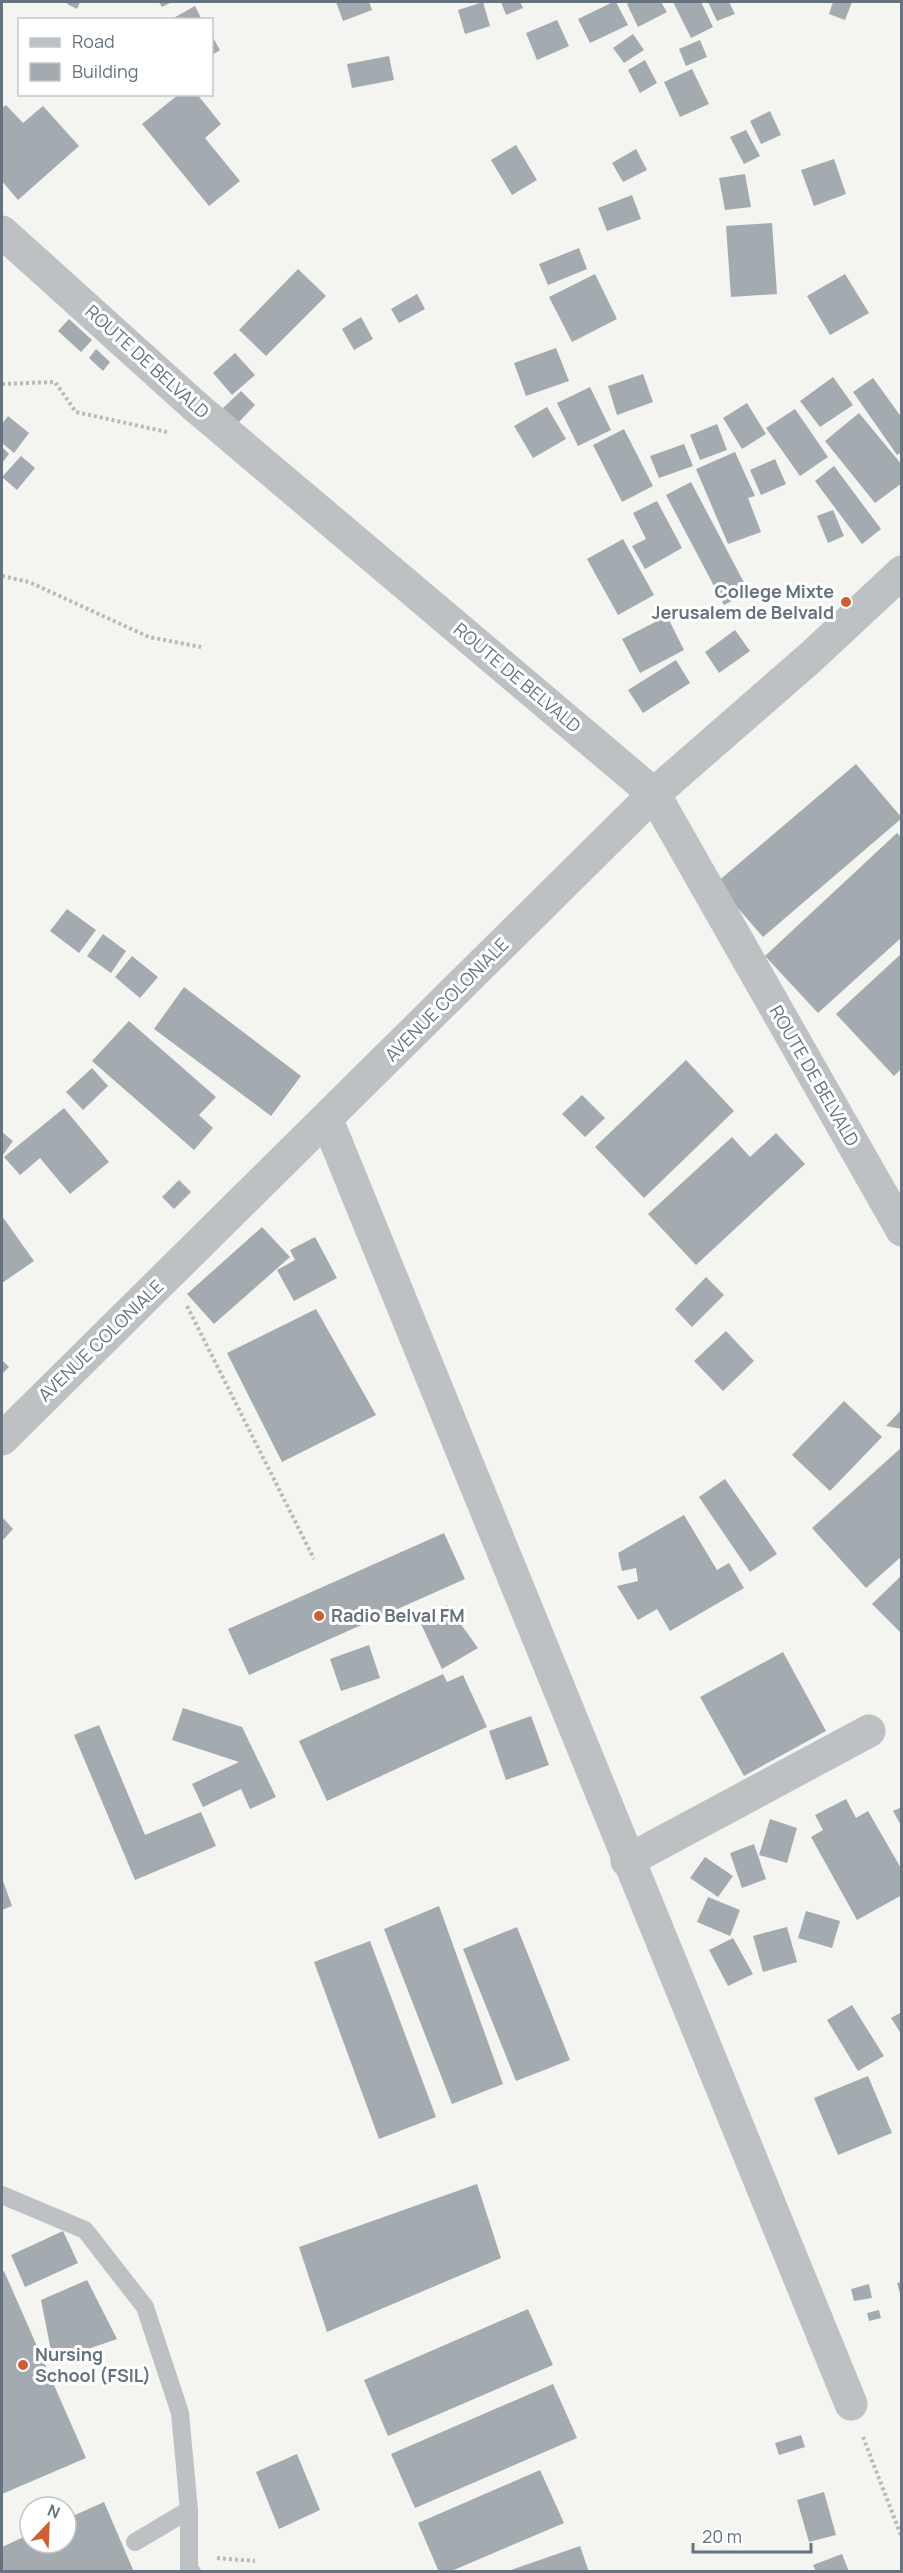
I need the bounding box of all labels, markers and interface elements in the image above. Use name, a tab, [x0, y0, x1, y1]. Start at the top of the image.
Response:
legend	[18, 18, 213, 96]
text: Road	[72, 29, 115, 53]
text: Building	[72, 59, 138, 83]
street label: ROUTE DE BELVALD	[81, 299, 215, 423]
place label: College Mixte Jerusalem de Belvald	[651, 579, 834, 624]
marker: College Mixte Jerusalem de Belvald	[839, 595, 853, 609]
street label: ROUTE DE BELVALD	[449, 617, 586, 737]
street label: AVENUE COLONIALE	[379, 932, 513, 1066]
street label: ROUTE DE BELVALD	[765, 1001, 865, 1150]
street label: AVENUE COLONIALE	[33, 1274, 168, 1406]
place label: Radio Belval FM	[331, 1603, 465, 1627]
marker: Radio Belval FM	[312, 1609, 326, 1623]
place label: Nursing School (FSIL)	[35, 2342, 151, 2387]
marker: Nursing School (FSIL)	[16, 2358, 30, 2372]
north arrow	[18, 2495, 78, 2555]
text: N	[44, 2499, 63, 2524]
scale bar	[693, 2516, 812, 2554]
text: 20 m	[702, 2524, 742, 2548]

